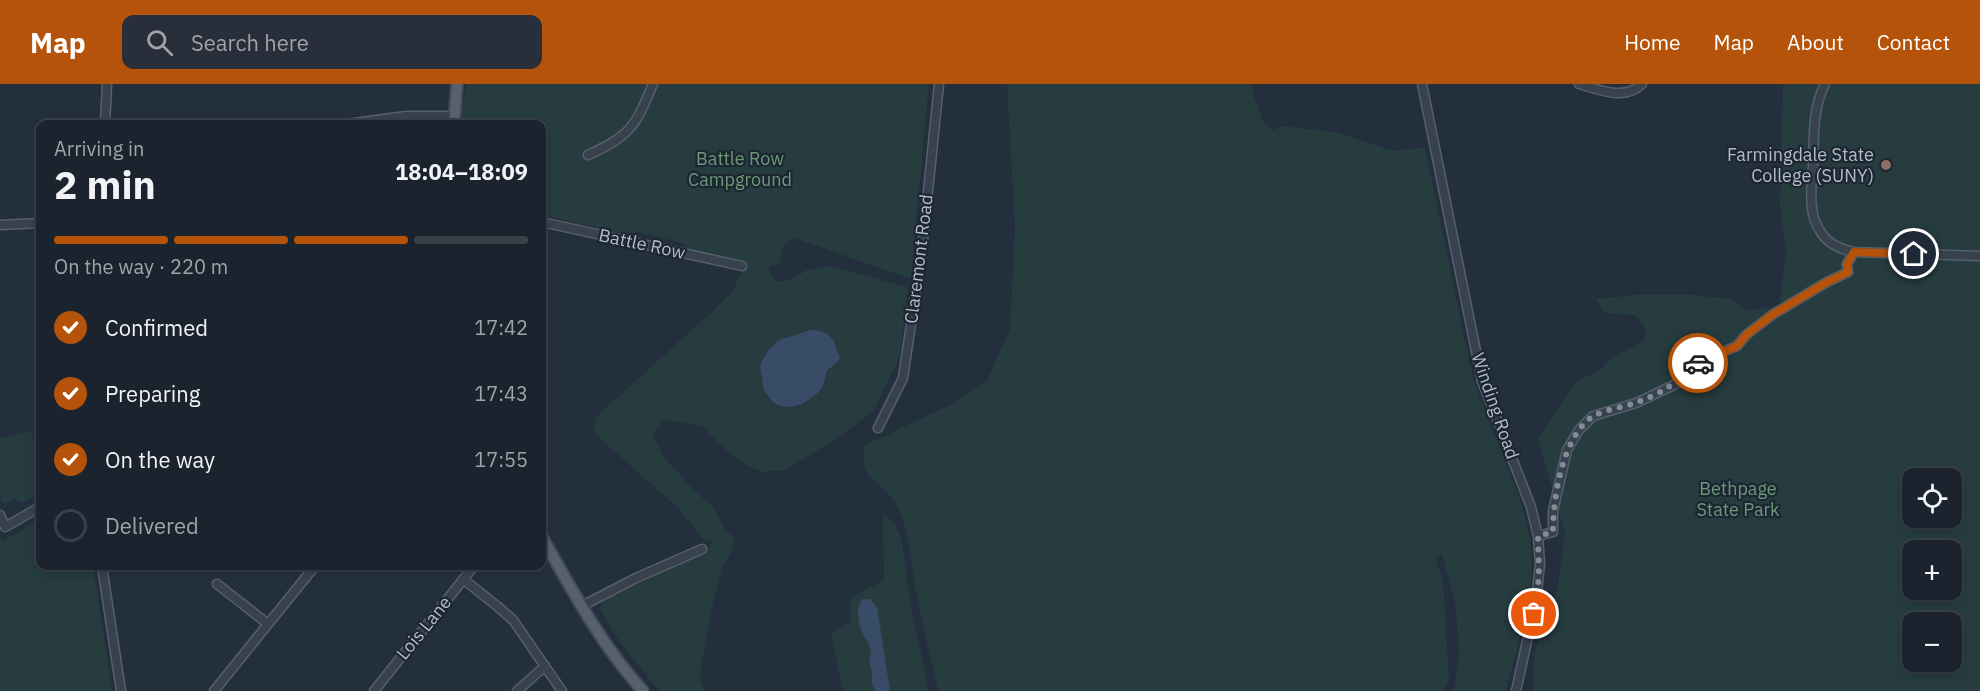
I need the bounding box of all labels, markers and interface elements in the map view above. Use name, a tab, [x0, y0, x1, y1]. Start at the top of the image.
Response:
search box	[122, 15, 542, 69]
text: Map	[30, 24, 86, 61]
icon: search	[143, 26, 176, 59]
text: Search here	[191, 28, 309, 57]
text: Home	[1624, 28, 1681, 56]
text: Map	[1714, 28, 1754, 56]
text: About	[1787, 28, 1844, 56]
text: Contact	[1877, 28, 1950, 56]
text: Arriving in	[54, 135, 144, 162]
place label: Farmingdale State College (SUNY)	[1727, 143, 1874, 187]
park label: Battle Row Campground	[688, 147, 792, 191]
text: 18:04–18:09	[395, 157, 528, 186]
marker: Farmingdale State College (SUNY)	[1879, 158, 1893, 172]
text: 2 min	[54, 159, 156, 210]
street label: Claremont Road	[899, 193, 938, 325]
street label: Battle Row	[597, 223, 688, 264]
pin	[1888, 228, 1939, 279]
icon: home	[1897, 237, 1930, 270]
text: On the way · 220 m	[54, 253, 228, 280]
icon: check	[54, 311, 87, 344]
text: Confirmed	[105, 313, 208, 342]
text: 17:42	[474, 314, 528, 341]
courier	[1668, 333, 1728, 393]
icon: car	[1682, 347, 1715, 380]
street label: Winding Road	[1467, 350, 1524, 462]
icon: check	[54, 377, 87, 410]
text: Preparing	[105, 379, 200, 408]
text: 17:43	[474, 380, 528, 407]
icon: check	[54, 443, 87, 476]
text: On the way	[105, 445, 215, 474]
text: 17:55	[474, 446, 528, 473]
map controls	[1902, 468, 1962, 672]
button: locate	[1902, 468, 1962, 528]
park label: Bethpage State Park	[1696, 477, 1780, 521]
text: Delivered	[105, 511, 199, 540]
button: +	[1902, 540, 1962, 600]
pin	[1508, 588, 1559, 639]
street label: Lois Lane	[391, 591, 456, 664]
icon: bag	[1517, 597, 1550, 630]
button: −	[1902, 612, 1962, 672]

